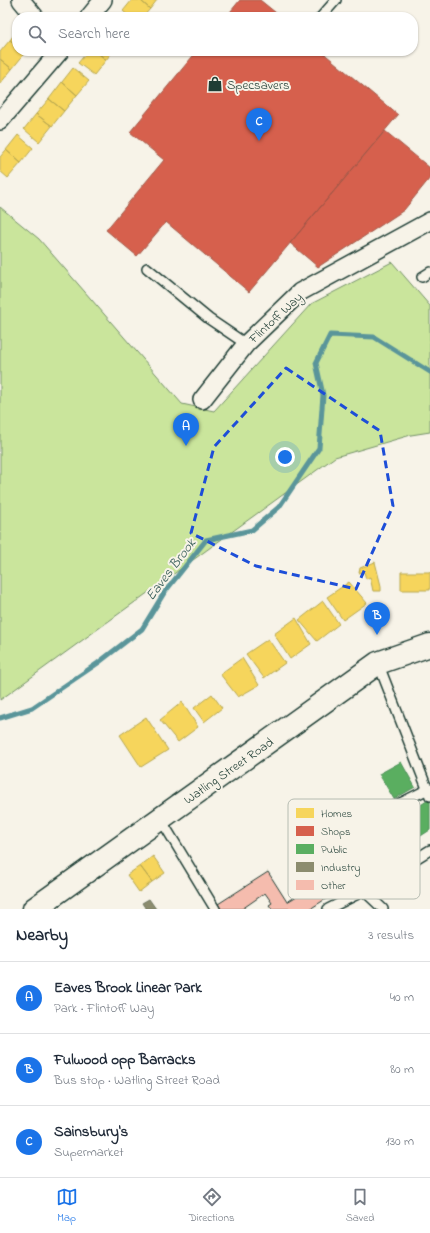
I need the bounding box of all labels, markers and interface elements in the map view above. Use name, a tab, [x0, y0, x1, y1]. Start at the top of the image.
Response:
search box	[12, 12, 418, 56]
icon: search	[26, 23, 48, 45]
text: Search here	[58, 23, 130, 45]
shop icon: Specsavers	[206, 75, 224, 93]
place label: Specsavers	[227, 76, 290, 95]
pin: C	[246, 108, 272, 141]
street label: Flintoff Way	[244, 288, 308, 349]
pin: A	[173, 413, 199, 446]
your location	[275, 447, 295, 467]
water label: Eaves Brook	[141, 534, 202, 605]
pin: B	[364, 602, 390, 635]
street label: Watling Street Road	[180, 733, 279, 810]
legend	[288, 799, 420, 899]
text: Homes	[321, 806, 353, 822]
text: Shops	[321, 824, 351, 840]
text: Public	[321, 842, 347, 858]
text: Industry	[321, 860, 360, 877]
text: Other	[321, 878, 346, 894]
text: Nearby	[16, 923, 68, 948]
text: 3 results	[368, 926, 414, 945]
text: Eaves Brook Linear Park	[54, 977, 202, 999]
text: A	[25, 988, 33, 1007]
text: 40 m	[390, 988, 414, 1007]
text: Park · Flintoff Way	[54, 999, 154, 1018]
text: Fulwood opp Barracks	[54, 1049, 196, 1071]
text: B	[25, 1060, 33, 1079]
text: 80 m	[390, 1060, 414, 1079]
text: Bus stop · Watling Street Road	[54, 1071, 220, 1090]
text: Sainsbury's	[54, 1121, 128, 1143]
text: C	[25, 1132, 33, 1151]
text: 130 m	[386, 1132, 414, 1151]
text: Supermarket	[54, 1143, 124, 1162]
tab: Map	[56, 1186, 78, 1226]
tab: Directions	[189, 1186, 234, 1226]
tab: Saved	[346, 1186, 374, 1226]

